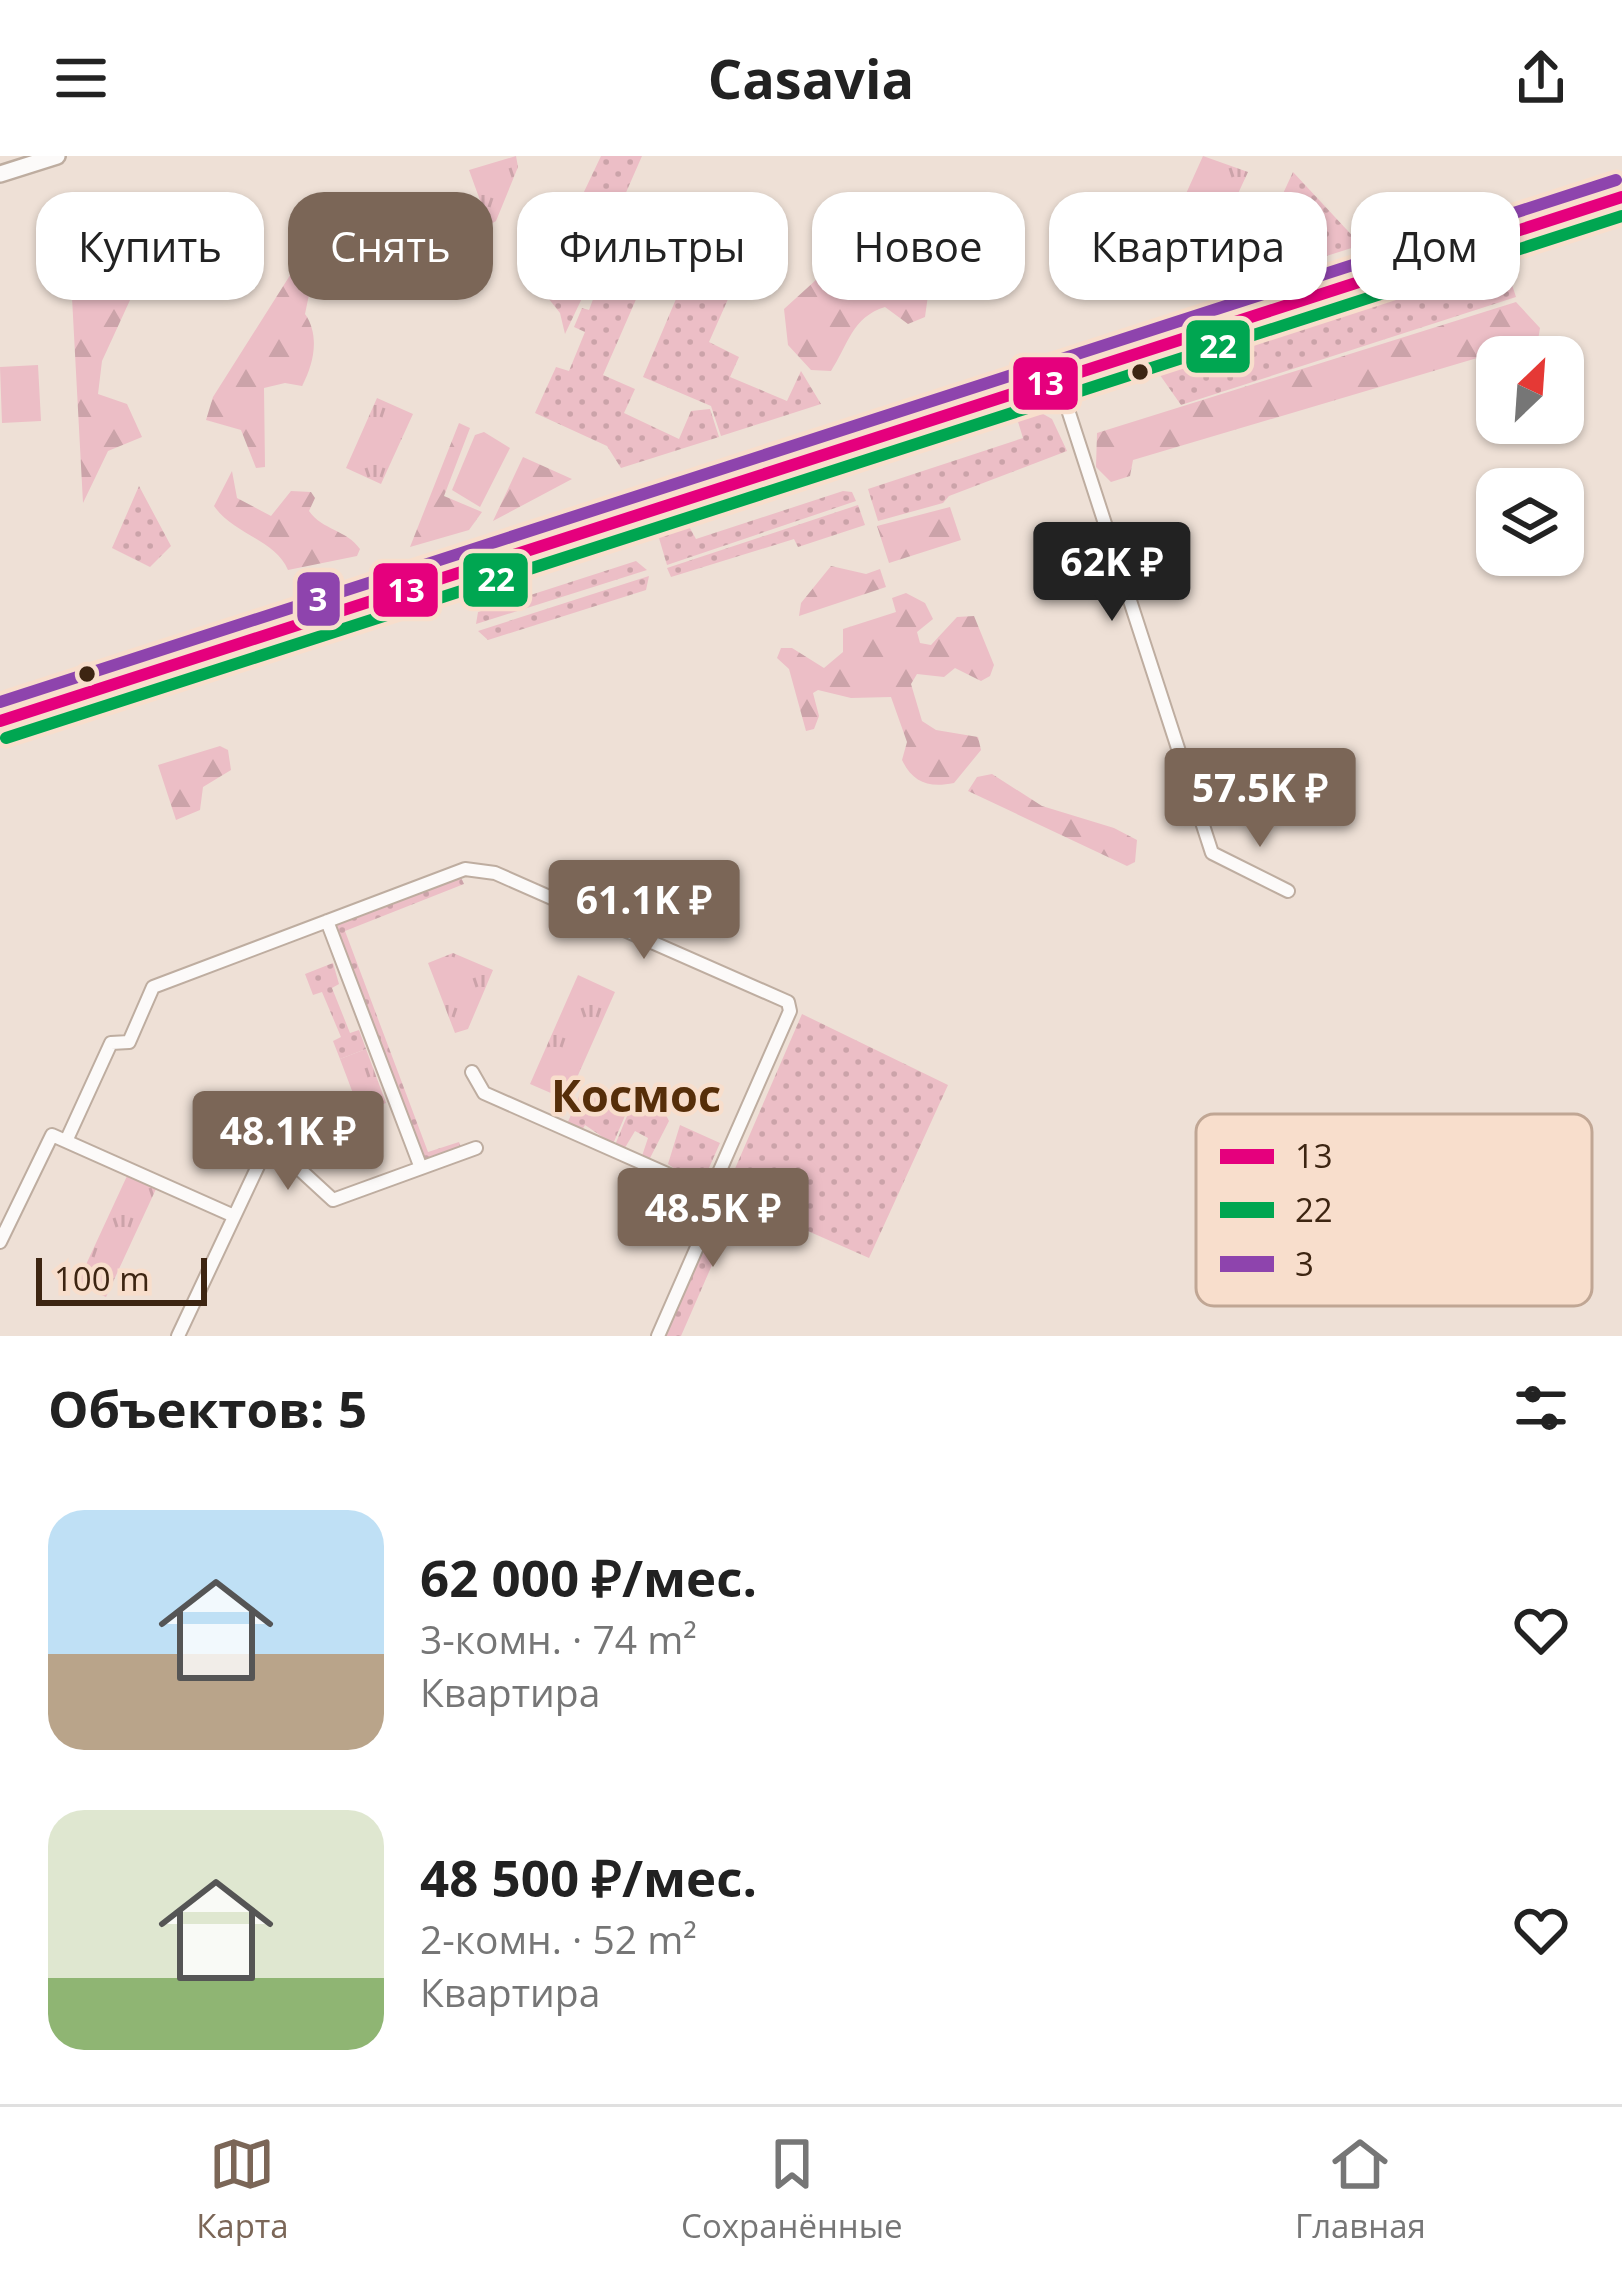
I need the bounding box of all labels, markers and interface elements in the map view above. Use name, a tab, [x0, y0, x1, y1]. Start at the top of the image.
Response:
text: Casavia	[708, 41, 914, 115]
icon: menu	[48, 45, 114, 111]
icon: share	[1508, 45, 1574, 111]
chip: Купить	[36, 192, 264, 300]
chip: Снять	[288, 192, 493, 300]
chip: Фильтры	[517, 192, 788, 300]
chip: Новое	[812, 192, 1025, 300]
chip: Квартира	[1049, 192, 1327, 300]
chip: Дом	[1351, 192, 1520, 300]
line badge: 22	[1184, 318, 1252, 375]
text: 22	[1199, 323, 1237, 368]
north arrow	[1476, 336, 1584, 444]
map controls	[1476, 336, 1584, 576]
line badge: 13	[1011, 355, 1080, 412]
text: 13	[1026, 360, 1064, 405]
unlabelled marker	[1129, 361, 1151, 383]
button: layers	[1476, 468, 1584, 576]
pin: 62K ₽	[1028, 522, 1196, 624]
text: 62K ₽	[1060, 534, 1164, 587]
line badge: 22	[461, 551, 530, 609]
text: 22	[477, 556, 515, 601]
line badge: 13	[371, 561, 440, 619]
text: 13	[387, 567, 425, 612]
line badge: 3	[295, 570, 342, 628]
text: 3	[309, 576, 327, 621]
unlabelled marker	[76, 663, 98, 685]
pin: 57.5K ₽	[1149, 748, 1371, 850]
text: 57.5K ₽	[1192, 760, 1328, 813]
pin: 61.1K ₽	[533, 860, 755, 962]
text: 61.1K ₽	[576, 872, 712, 925]
district label: Космос	[551, 1064, 721, 1125]
pin: 48.1K ₽	[177, 1091, 399, 1193]
text: 48.1K ₽	[220, 1103, 356, 1156]
legend	[1196, 1114, 1592, 1306]
text: 13	[1295, 1133, 1333, 1178]
pin: 48.5K ₽	[602, 1168, 824, 1270]
text: 48.5K ₽	[645, 1180, 781, 1233]
text: 22	[1295, 1187, 1333, 1232]
text: 3	[1295, 1241, 1314, 1286]
scale bar	[36, 1252, 207, 1305]
text: 100 m	[54, 1256, 150, 1301]
text: Объектов: 5	[48, 1373, 367, 1443]
icon: filters	[1508, 1375, 1574, 1441]
text: 62 000 ₽/мес.	[420, 1542, 757, 1612]
icon: home	[144, 1558, 288, 1702]
icon: heart	[1508, 1597, 1574, 1663]
text: 3-комн. · 74 m²	[420, 1612, 697, 1665]
text: Квартира	[420, 1665, 600, 1718]
text: 48 500 ₽/мес.	[420, 1842, 757, 1912]
icon: home	[144, 1858, 288, 2002]
icon: heart	[1508, 1897, 1574, 1963]
text: 2-комн. · 52 m²	[420, 1912, 697, 1965]
text: Квартира	[420, 1965, 600, 2018]
tab: Карта	[196, 2131, 289, 2248]
tab: Сохранённые	[681, 2131, 903, 2248]
tab: Главная	[1295, 2131, 1426, 2248]

